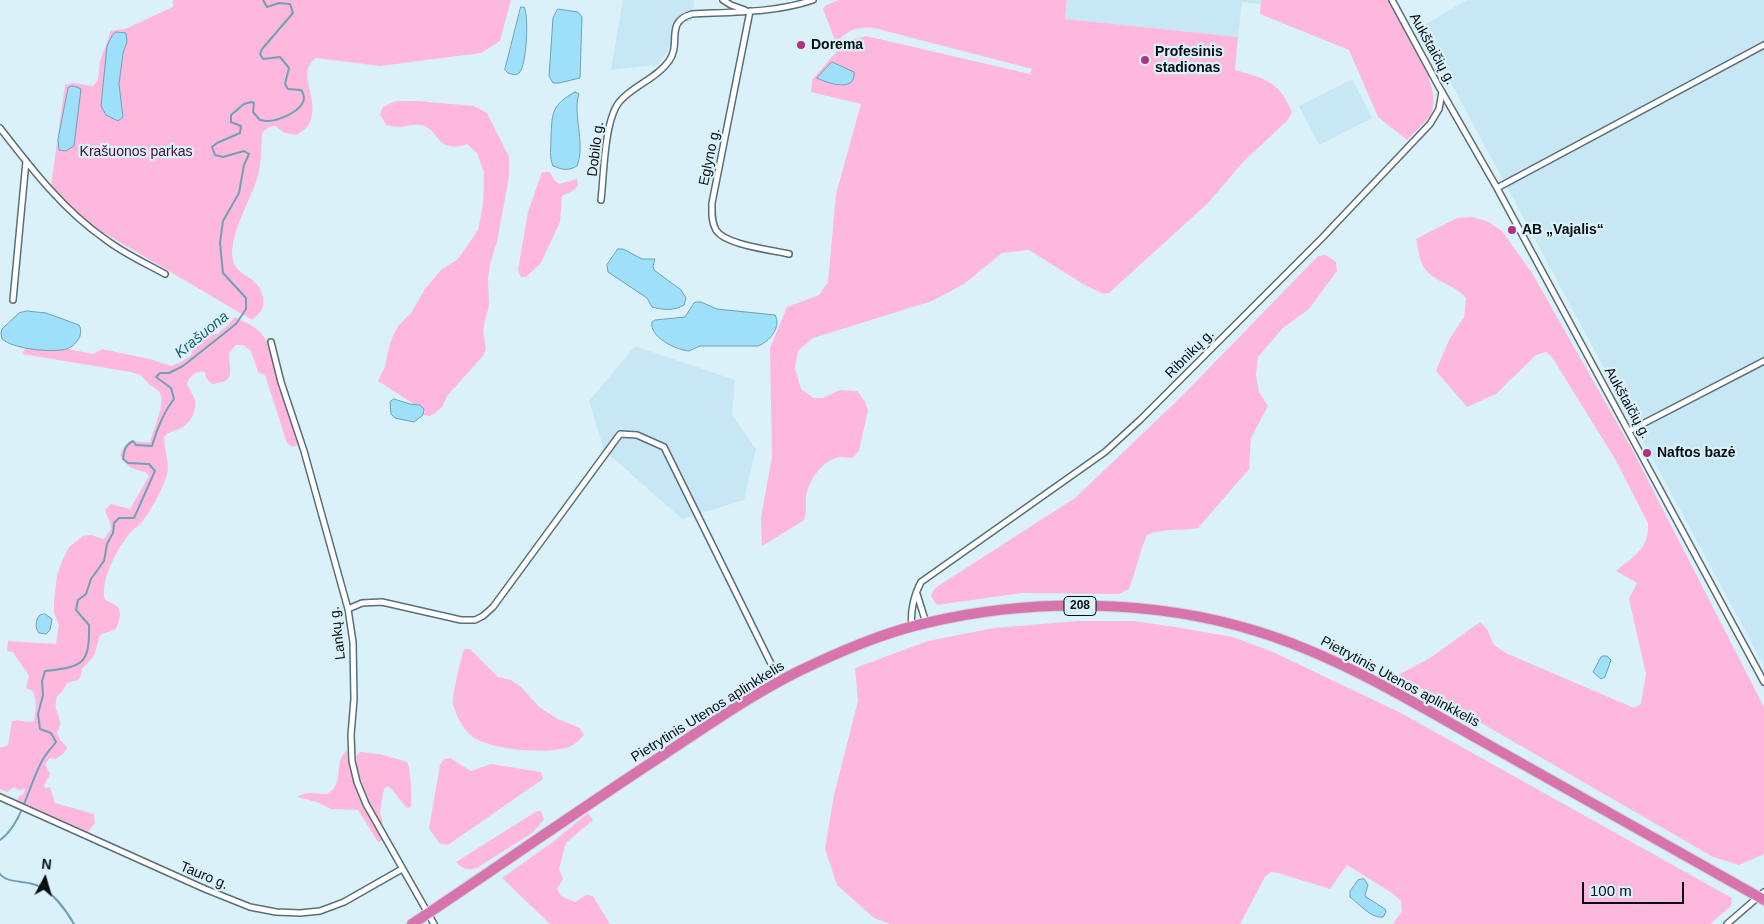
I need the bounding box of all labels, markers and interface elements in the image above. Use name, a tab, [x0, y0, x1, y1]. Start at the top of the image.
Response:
street label: Aukštaičių g.	[1405, 10, 1459, 88]
place label: Dorema	[811, 37, 863, 53]
marker: Dorema	[795, 39, 807, 51]
place label: Profesinis stadionas	[1155, 44, 1223, 76]
marker: Profesinis stadionas	[1139, 54, 1151, 66]
street label: Dobilo g.	[584, 121, 608, 177]
street label: Eglyno g.	[696, 127, 724, 187]
park label: Krašuonos parkas	[80, 144, 192, 160]
place label: AB „Vajalis“	[1522, 222, 1604, 238]
marker: AB „Vajalis“	[1506, 224, 1518, 236]
water label: Krašuona	[171, 308, 233, 362]
street label: Ribnikų g.	[1162, 326, 1218, 382]
street label: Aukštaičių g.	[1600, 364, 1654, 442]
place label: Naftos bazė	[1657, 445, 1736, 461]
marker: Naftos bazė	[1641, 447, 1653, 459]
road number: 208	[1064, 596, 1096, 616]
street label: Lankų g.	[326, 605, 350, 661]
street label: Pietrytinis Utenos aplinkkelis	[1318, 633, 1482, 731]
street label: Pietrytinis Utenos aplinkkelis	[628, 658, 788, 766]
north arrow	[20, 854, 70, 904]
text: N	[41, 856, 52, 873]
street label: Tauro g.	[177, 858, 231, 894]
scale bar	[1584, 872, 1686, 904]
text: 100 m	[1590, 882, 1632, 899]

